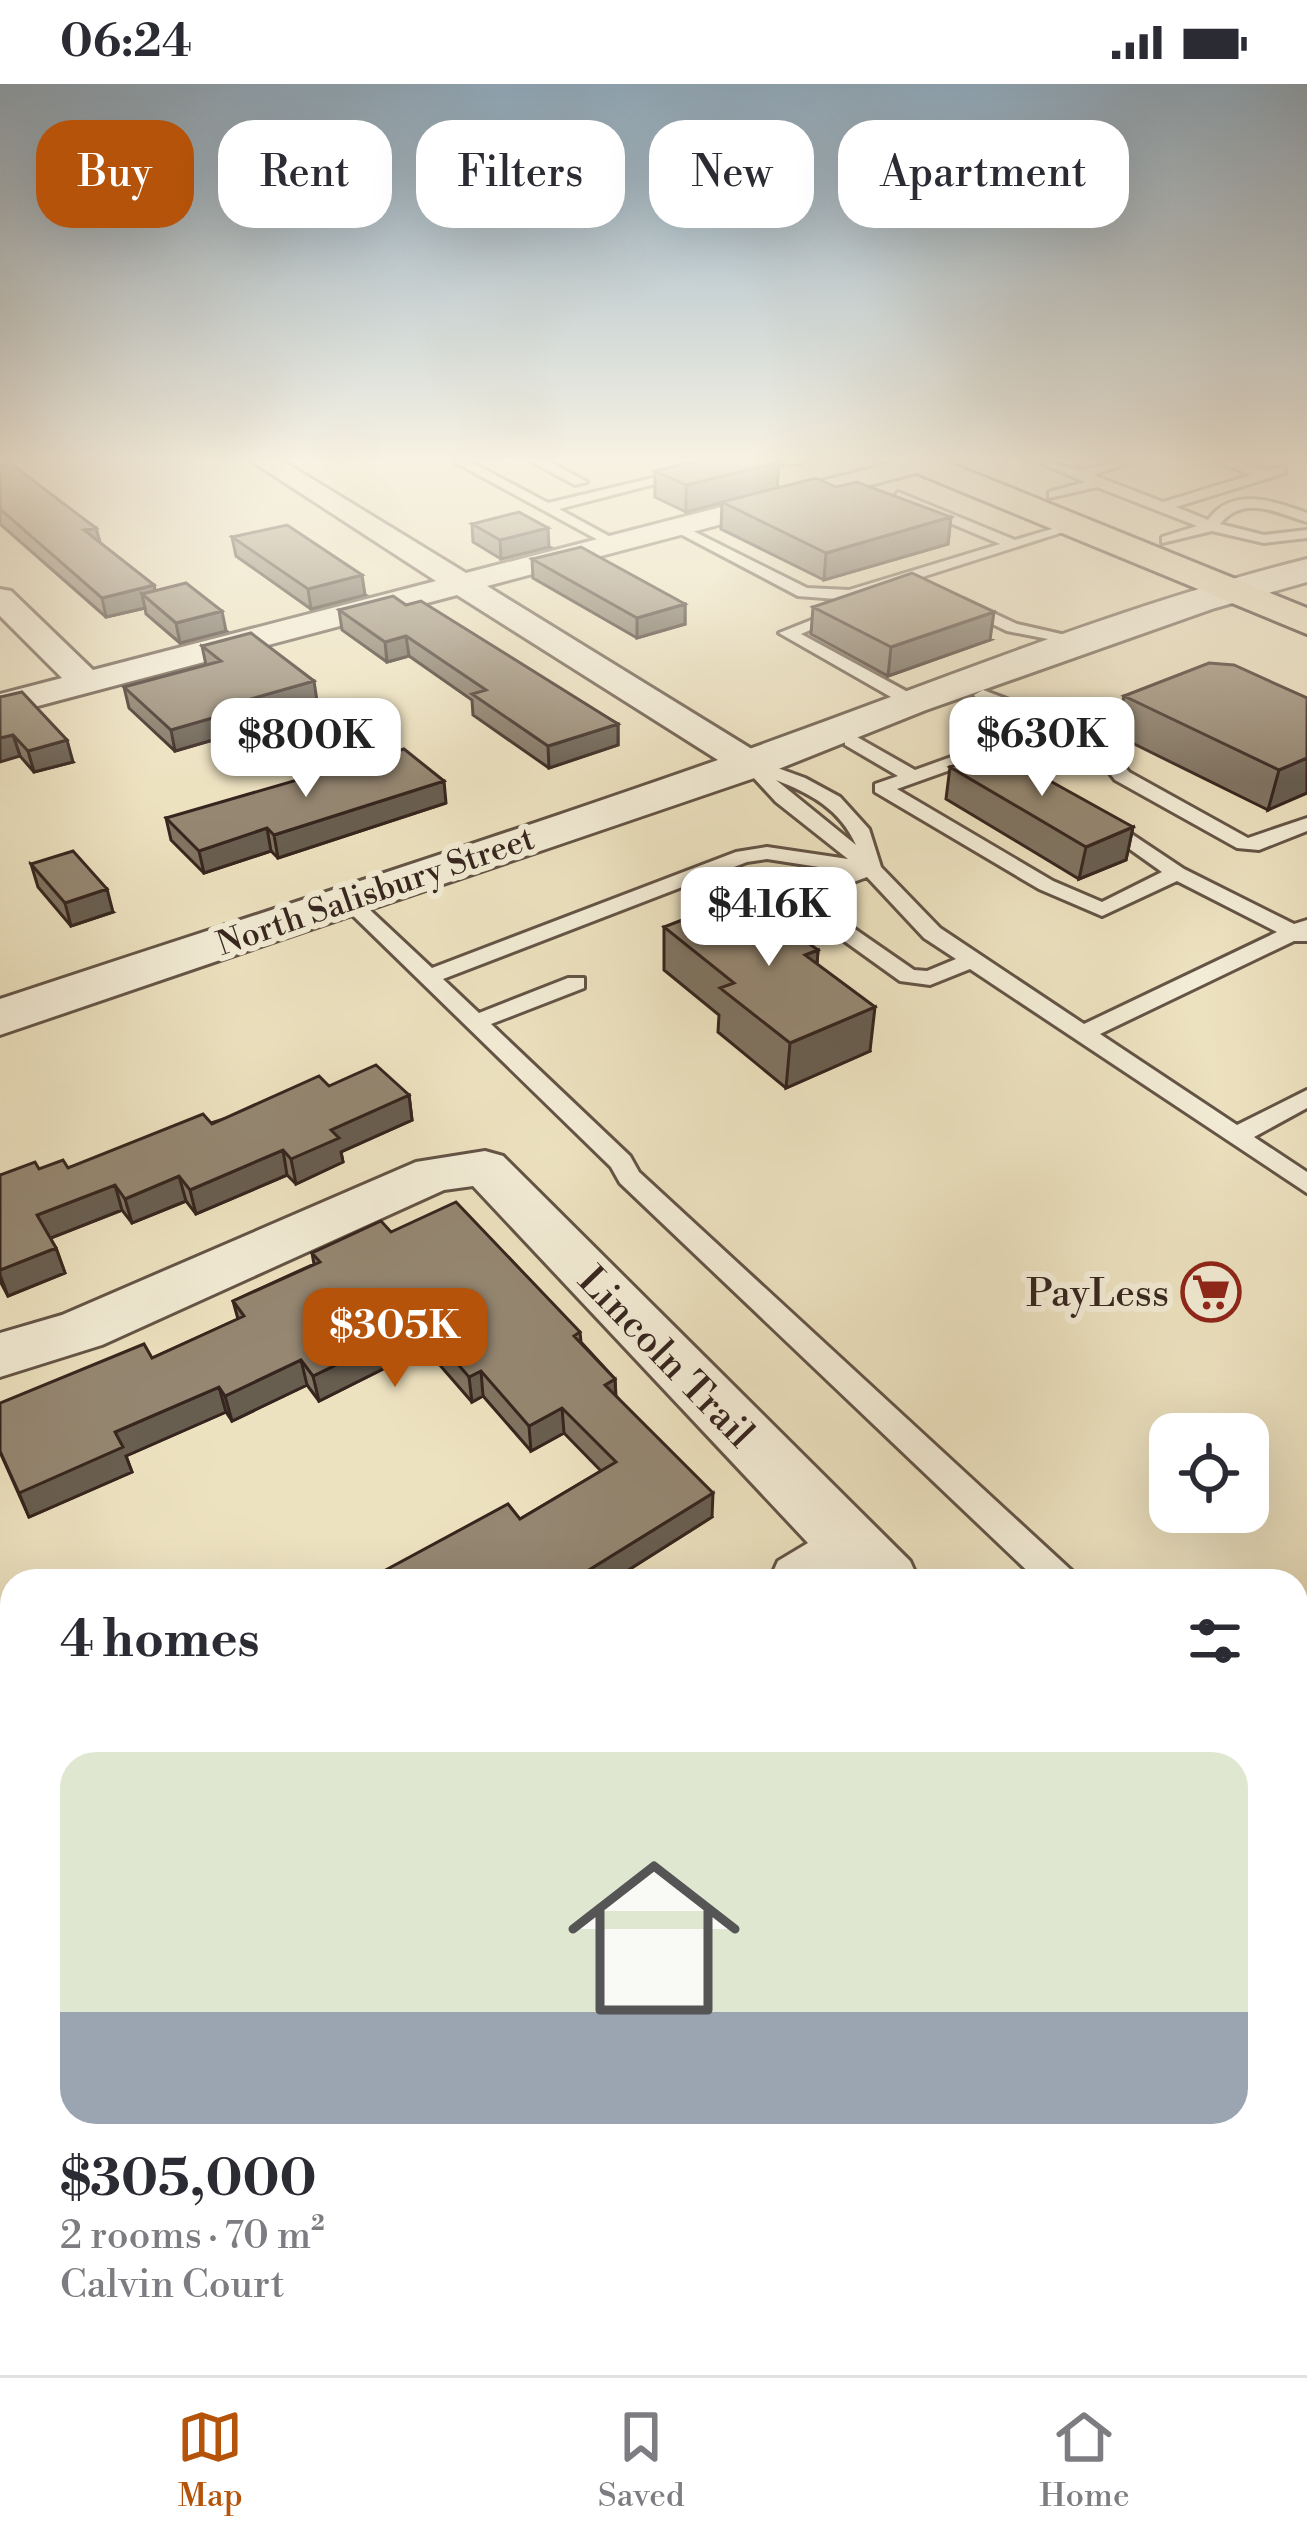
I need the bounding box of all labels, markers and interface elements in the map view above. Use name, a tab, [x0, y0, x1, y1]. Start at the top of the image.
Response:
text: 06:24	[60, 14, 192, 71]
chip: Buy	[36, 120, 194, 228]
chip: Rent	[218, 120, 392, 228]
chip: Filters	[416, 120, 625, 228]
chip: New	[649, 120, 814, 228]
chip: Apartment	[838, 120, 1129, 228]
pin: $630K	[958, 697, 1126, 799]
pin: $800K	[222, 698, 390, 800]
text: $630K	[976, 711, 1108, 760]
text: $800K	[238, 712, 374, 761]
street label: North Salisbury Street	[212, 819, 540, 966]
pin: $416K	[685, 867, 853, 969]
text: $416K	[708, 881, 830, 930]
street label: Lincoln Trail	[567, 1257, 764, 1459]
supermarket icon: PayLess	[1180, 1261, 1242, 1323]
place label: PayLess	[1026, 1270, 1169, 1319]
pin: $305K	[311, 1288, 479, 1390]
text: $305K	[330, 1302, 460, 1351]
map controls	[1149, 1413, 1269, 1533]
button: locate	[1149, 1413, 1269, 1533]
icon: filters	[1182, 1608, 1248, 1674]
text: 4 homes	[60, 1609, 260, 1673]
icon: home	[546, 1830, 762, 2046]
text: $305,000	[60, 2148, 317, 2212]
text: 2 rooms · 70 m²	[60, 2212, 325, 2261]
text: Calvin Court	[60, 2261, 285, 2310]
tab: Map	[177, 2404, 243, 2517]
tab: Saved	[598, 2404, 685, 2517]
tab: Home	[1039, 2404, 1130, 2517]

